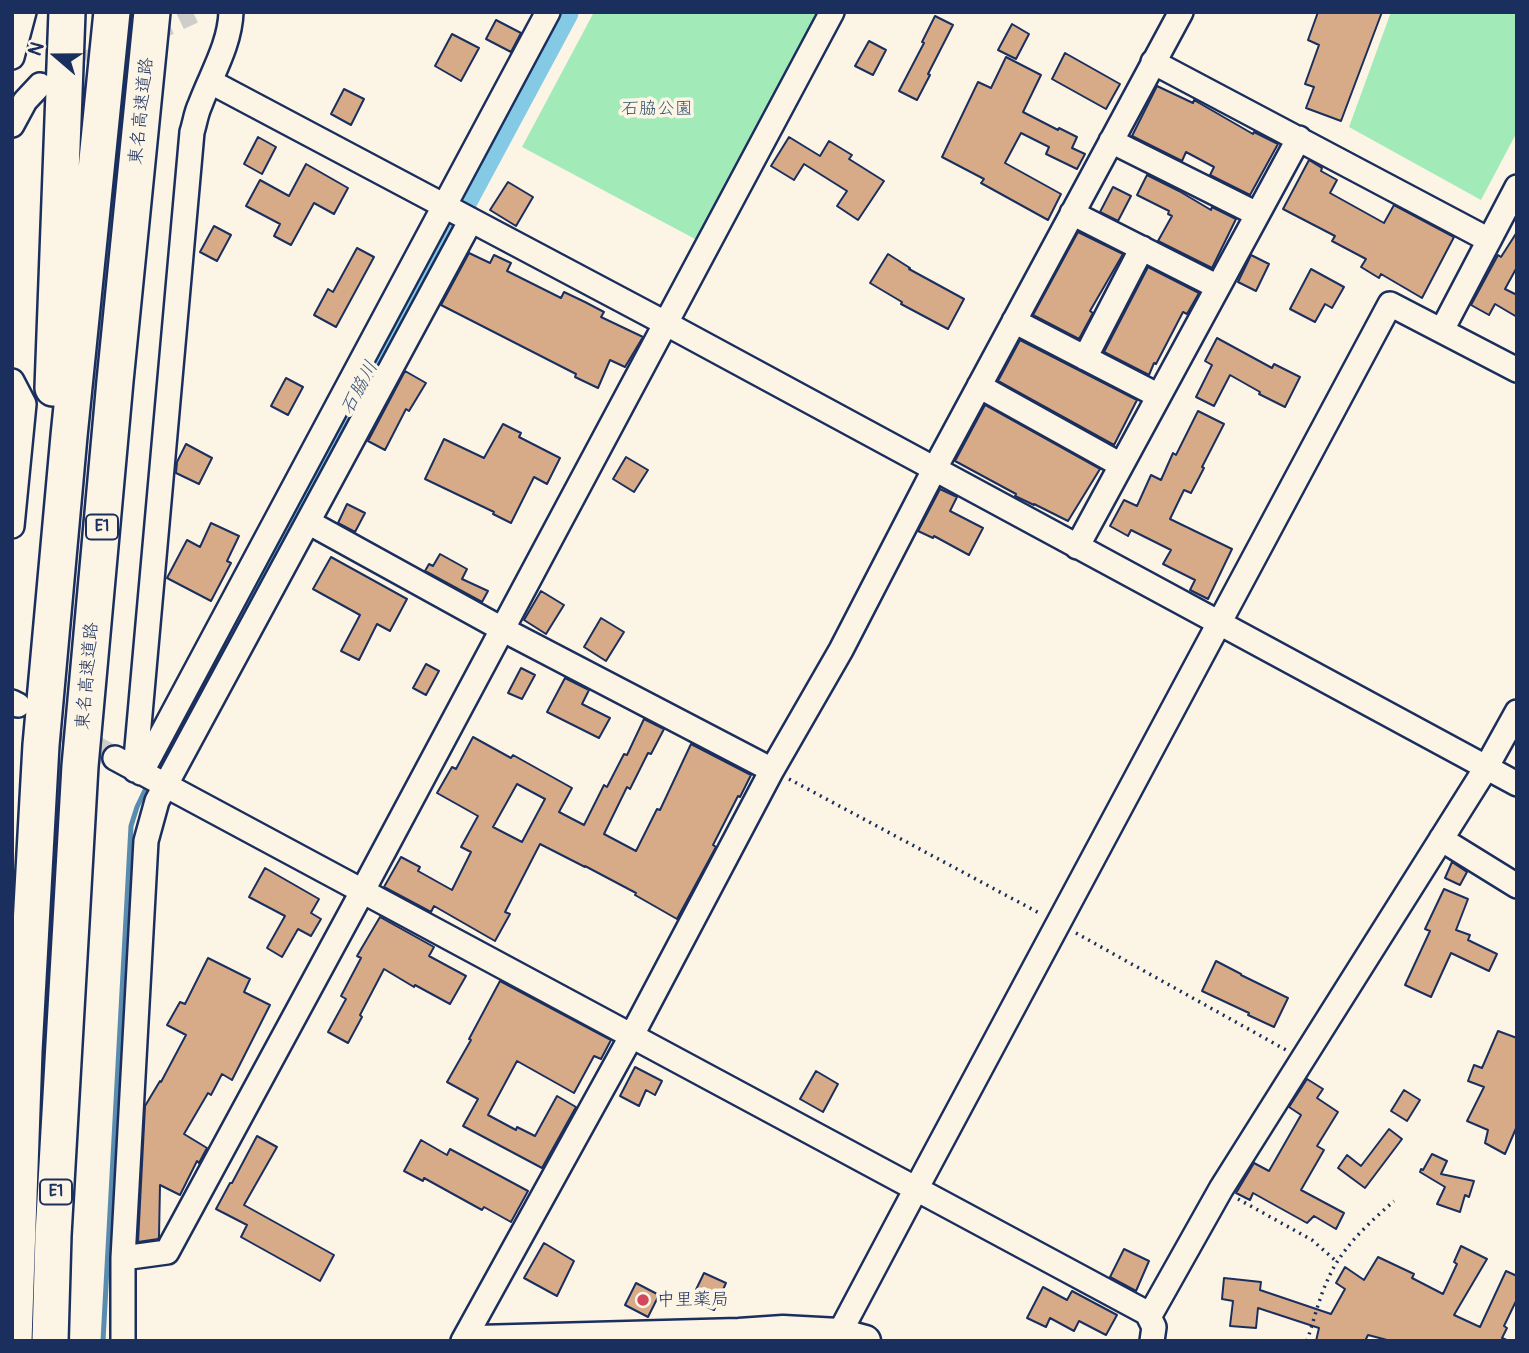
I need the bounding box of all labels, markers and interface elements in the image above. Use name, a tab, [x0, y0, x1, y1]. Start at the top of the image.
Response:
north arrow	[21, 21, 91, 91]
text: N	[23, 39, 50, 59]
street label: 東名高速道路	[126, 56, 158, 166]
park label: 石脇公園	[621, 98, 693, 120]
water label: 石脇川	[337, 357, 383, 419]
road number: E1	[86, 514, 118, 540]
street label: 東名高速道路	[73, 621, 103, 731]
road number: E1	[40, 1180, 72, 1204]
place label: 中里薬局	[657, 1289, 729, 1311]
marker: 中里薬局	[635, 1292, 651, 1308]

